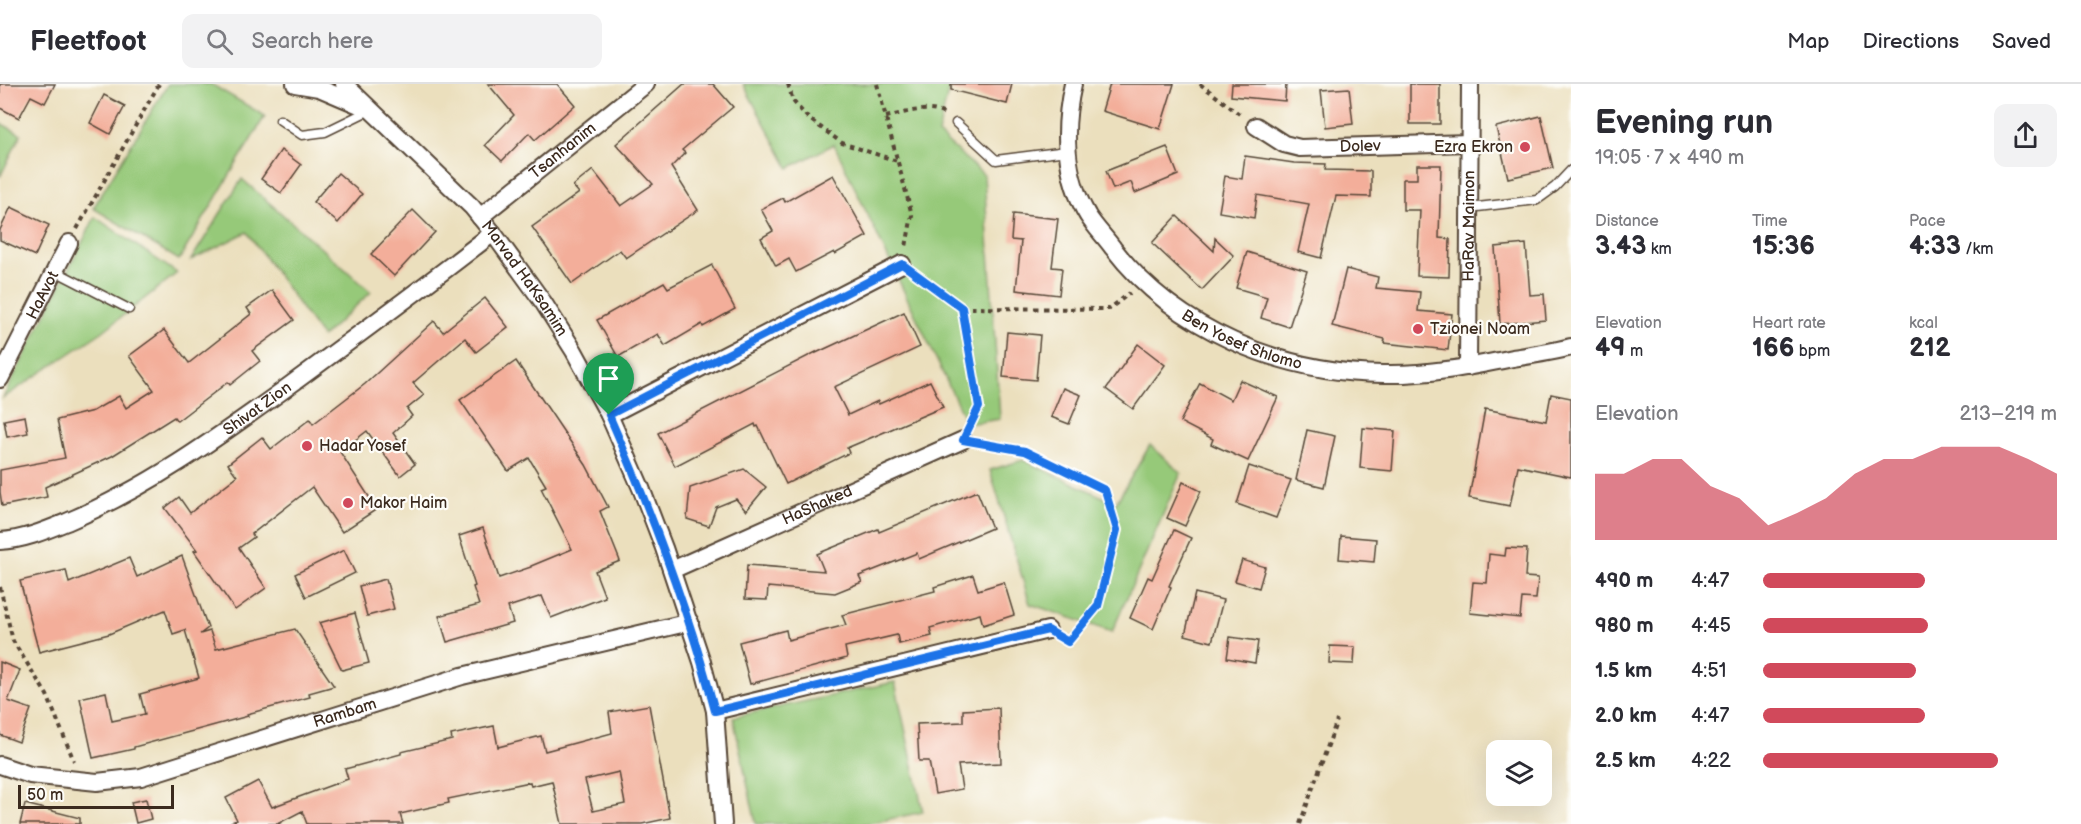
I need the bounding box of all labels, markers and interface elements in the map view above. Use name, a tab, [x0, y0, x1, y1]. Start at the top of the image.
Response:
search box	[182, 14, 602, 68]
text: Fleetfoot	[30, 25, 146, 58]
icon: search	[203, 25, 236, 58]
text: Search here	[251, 28, 373, 55]
text: Map	[1787, 29, 1830, 54]
text: Directions	[1863, 29, 1959, 54]
text: Saved	[1992, 29, 2051, 54]
text: Evening run	[1595, 103, 1773, 143]
button: share	[1994, 104, 2057, 167]
street label: Tsanhanim	[526, 118, 600, 183]
street label: Dolev	[1339, 136, 1381, 156]
place label: Ezra Ekron	[1434, 138, 1513, 157]
marker: Ezra Ekron	[1518, 140, 1532, 154]
text: 19:05 · 7 × 490 m	[1595, 146, 1744, 170]
street label: HaRav Maimon	[1459, 170, 1479, 282]
text: Distance	[1595, 212, 1659, 231]
text: Time	[1752, 212, 1787, 231]
text: Pace	[1909, 212, 1945, 231]
street label: Marvad HaKsamim	[477, 217, 572, 339]
text: 3.43	[1595, 231, 1646, 262]
text: 15:36	[1752, 231, 1815, 262]
text: 4:33	[1909, 231, 1961, 262]
text: km	[1646, 240, 1672, 259]
text: /km	[1961, 240, 1994, 259]
street label: HaAvot	[22, 268, 63, 322]
street label: Ben Yosef Shlomo	[1178, 306, 1304, 374]
text: Elevation	[1595, 314, 1662, 333]
text: Heart rate	[1752, 314, 1826, 333]
text: kcal	[1909, 314, 1938, 333]
place label: Tzionei Noam	[1430, 320, 1530, 339]
marker: Tzionei Noam	[1411, 322, 1425, 336]
text: 49	[1595, 333, 1626, 364]
text: 166	[1752, 333, 1794, 364]
text: 212	[1909, 333, 1951, 364]
text: m	[1626, 342, 1643, 361]
text: bpm	[1794, 342, 1830, 361]
pin	[583, 353, 634, 415]
icon: arrive	[592, 362, 625, 395]
street label: Shivat Zion	[220, 378, 295, 439]
text: Elevation	[1595, 402, 1678, 426]
text: 213–219 m	[1960, 402, 2057, 426]
place label: Hadar Yosef	[319, 437, 407, 456]
marker: Hadar Yosef	[300, 439, 314, 453]
street label: HaShaked	[779, 481, 855, 529]
place label: Makor Haim	[360, 494, 447, 513]
marker: Makor Haim	[341, 496, 355, 510]
text: 490 m	[1595, 569, 1653, 593]
text: 4:47	[1691, 569, 1729, 593]
text: 980 m	[1595, 614, 1654, 638]
text: 4:45	[1691, 614, 1731, 638]
text: 1.5 km	[1595, 659, 1652, 683]
text: 4:51	[1691, 659, 1726, 683]
street label: Rambam	[311, 694, 379, 732]
text: 2.0 km	[1595, 704, 1657, 728]
text: 4:47	[1691, 704, 1729, 728]
map controls	[1486, 740, 1552, 806]
button: layers	[1486, 740, 1552, 806]
text: 2.5 km	[1595, 749, 1656, 773]
text: 4:22	[1691, 749, 1731, 773]
scale bar	[18, 782, 174, 810]
text: 50 m	[27, 786, 63, 805]

